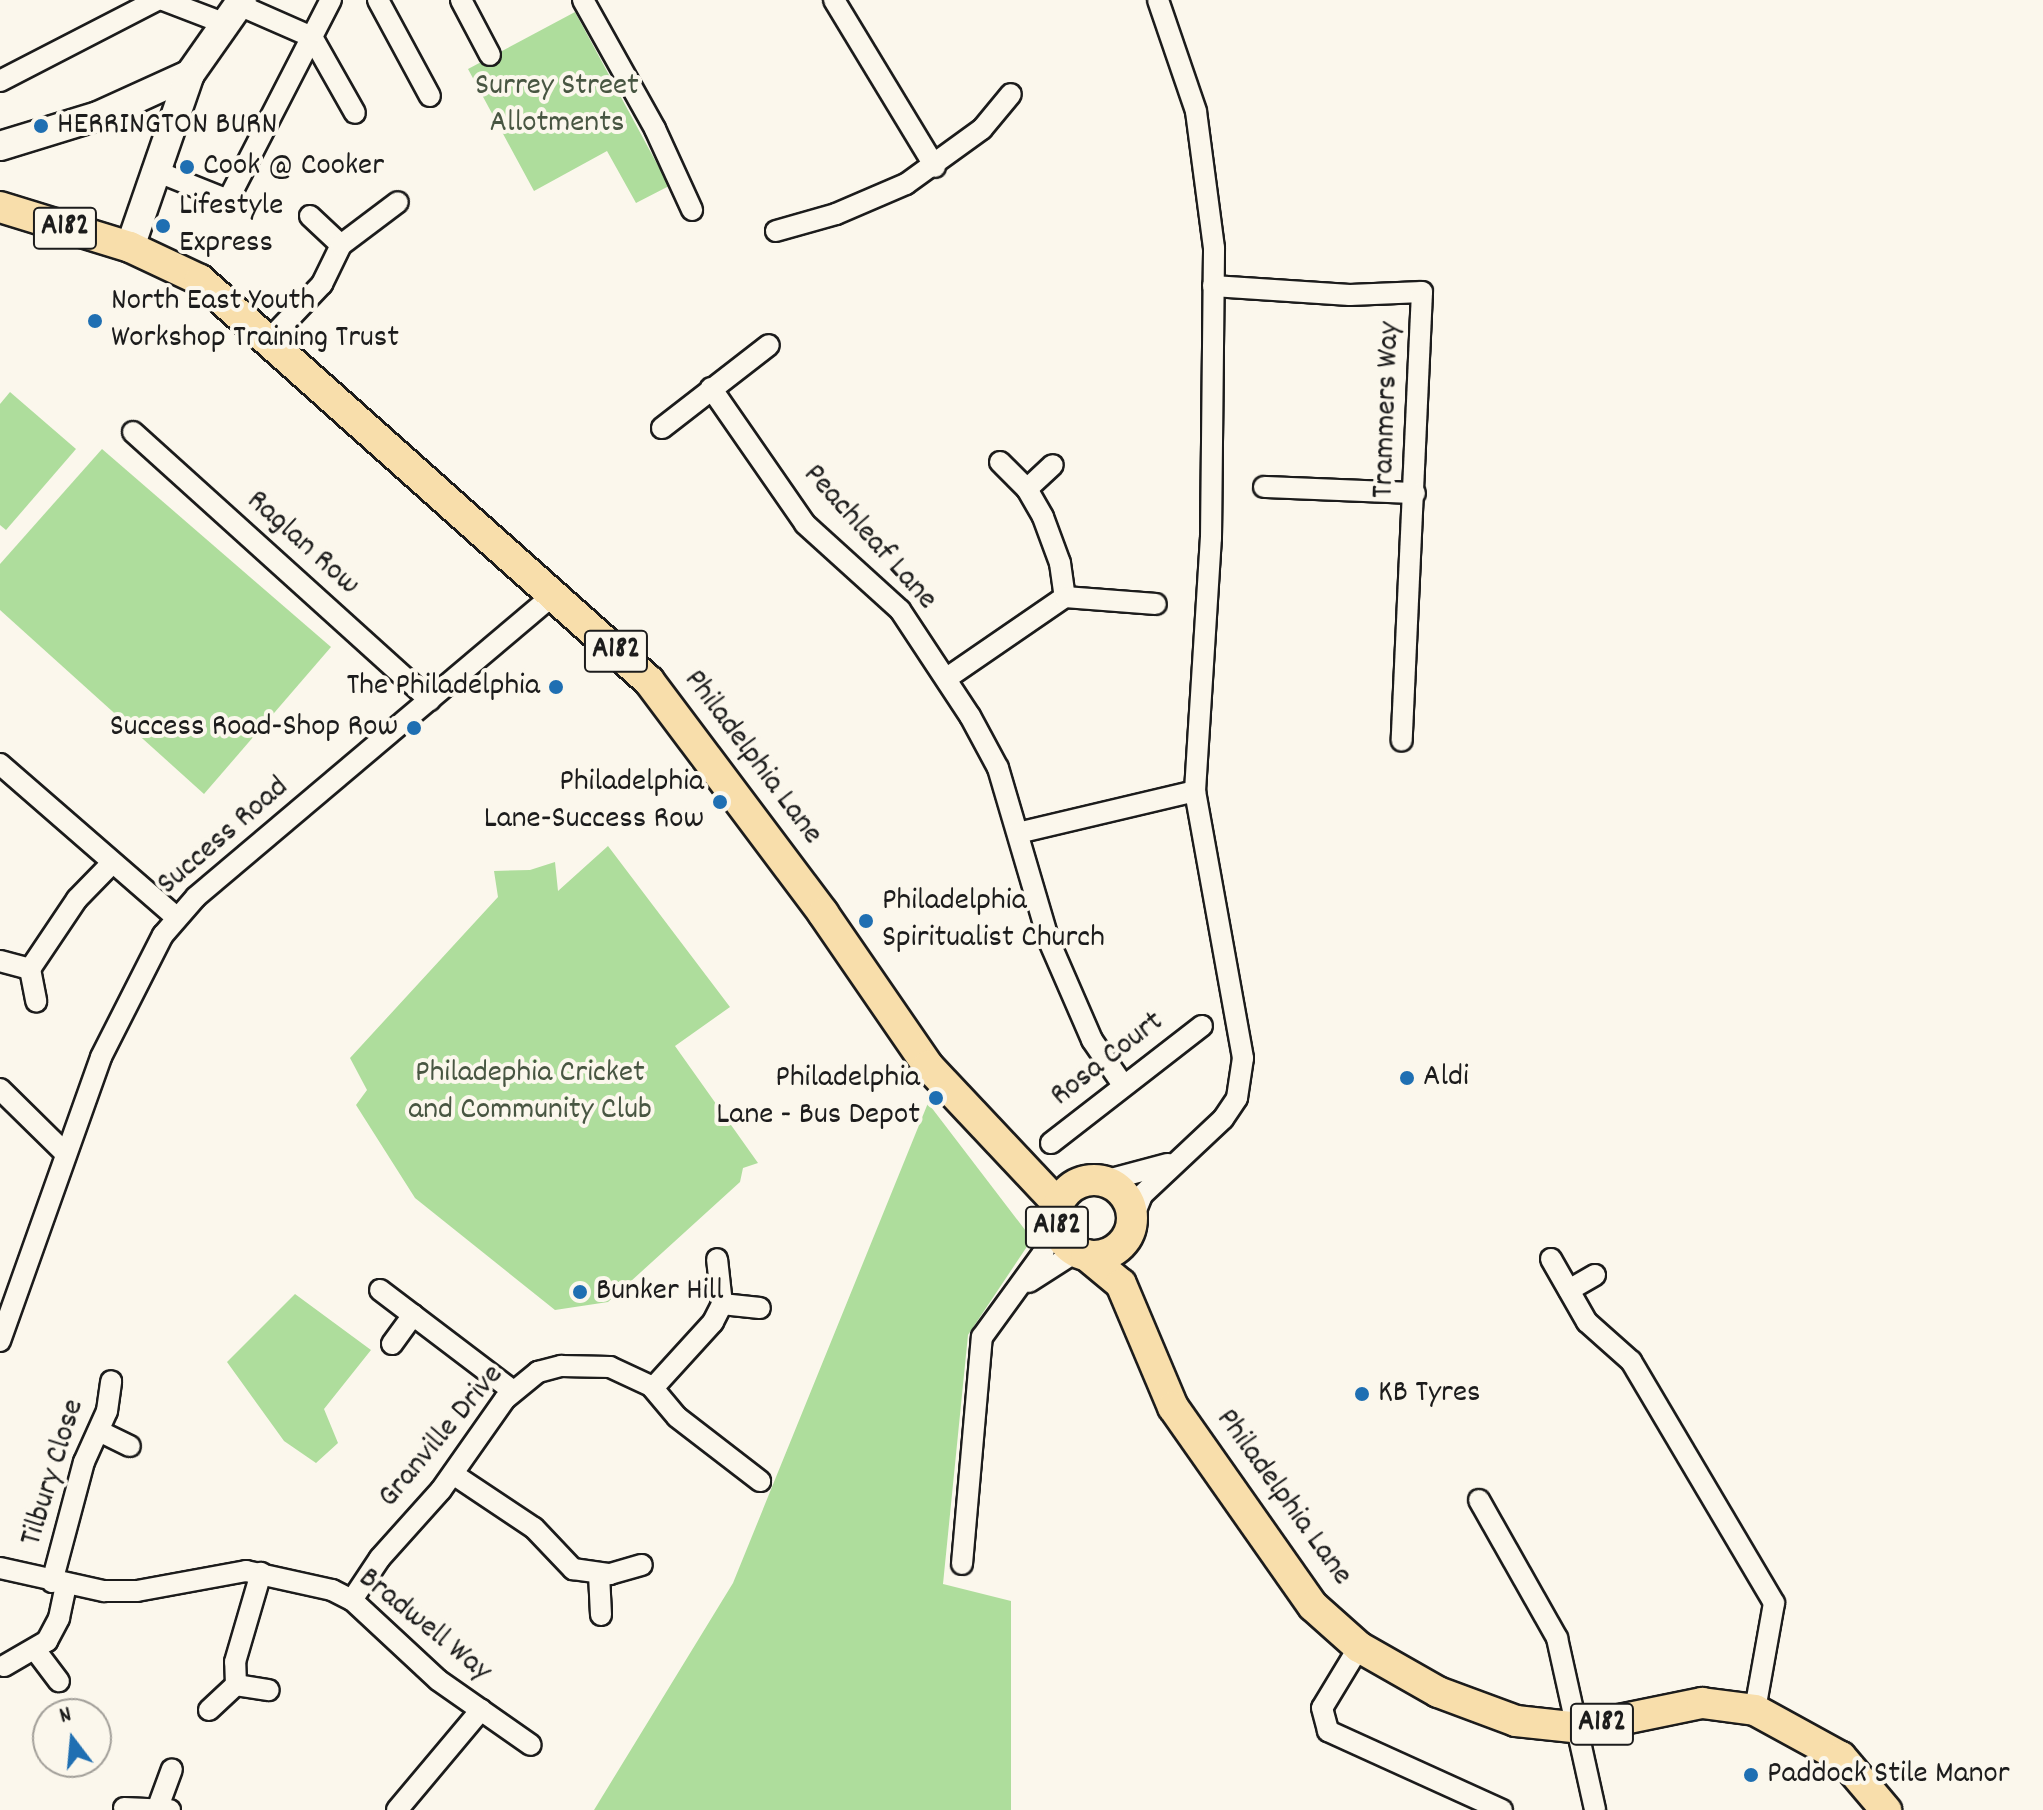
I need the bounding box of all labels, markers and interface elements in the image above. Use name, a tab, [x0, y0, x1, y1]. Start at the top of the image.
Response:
park label: Surrey Street Allotments	[475, 69, 639, 144]
place label: HERRINGTON BURN	[57, 107, 277, 145]
marker: HERRINGTON BURN	[32, 117, 50, 135]
place label: Cook @ Cooker	[203, 148, 384, 186]
marker: Cook @ Cooker	[178, 158, 196, 176]
place label: Lifestyle Express	[179, 189, 283, 264]
road number: A182	[31, 202, 99, 254]
marker: Lifestyle Express	[154, 217, 172, 235]
place label: North East Youth Workshop Training Trust	[111, 284, 399, 359]
marker: North East Youth Workshop Training Trust	[86, 312, 104, 330]
street label: Trammers Way	[1366, 321, 1410, 499]
street label: Peachleaf Lane	[793, 457, 945, 619]
street label: Raglan Row	[237, 483, 367, 605]
road number: A182	[582, 625, 650, 677]
street label: Philadelphia Lane	[674, 663, 830, 853]
place label: The Philadelphia	[346, 668, 540, 706]
marker: The Philadelphia	[547, 678, 565, 696]
place label: Success Road-Shop Row	[110, 709, 398, 747]
marker: Success Road-Shop Row	[405, 719, 423, 737]
place label: Philadelphia Lane-Success Row	[484, 765, 704, 840]
street label: Success Road	[150, 769, 298, 905]
marker: Philadelphia Lane-Success Row	[711, 793, 729, 811]
place label: Philadelphia Spiritualist Church	[882, 884, 1105, 959]
marker: Philadelphia Spiritualist Church	[857, 912, 875, 930]
street label: Rosa Court	[1044, 1004, 1172, 1116]
park label: Philadephia Cricket and Community Club	[408, 1056, 652, 1131]
place label: Aldi	[1423, 1059, 1469, 1097]
place label: Philadelphia Lane - Bus Depot	[716, 1061, 920, 1136]
marker: Aldi	[1398, 1069, 1416, 1087]
marker: Philadelphia Lane - Bus Depot	[927, 1089, 945, 1107]
road number: A182	[1023, 1201, 1091, 1253]
place label: Bunker Hill	[596, 1273, 724, 1311]
marker: Bunker Hill	[571, 1283, 589, 1301]
street label: Granville Drive	[371, 1358, 513, 1516]
place label: KB Tyres	[1378, 1375, 1480, 1413]
marker: KB Tyres	[1353, 1385, 1371, 1403]
street label: Tilbury Close	[14, 1395, 94, 1551]
street label: Philadelphia Lane	[1206, 1402, 1360, 1594]
street label: Bradwell Way	[349, 1561, 499, 1691]
north arrow	[32, 1698, 112, 1778]
road number: A182	[1568, 1698, 1636, 1750]
text: N	[56, 1700, 75, 1733]
place label: Paddock Stile Manor	[1767, 1756, 2010, 1794]
marker: Paddock Stile Manor	[1742, 1766, 1760, 1784]

